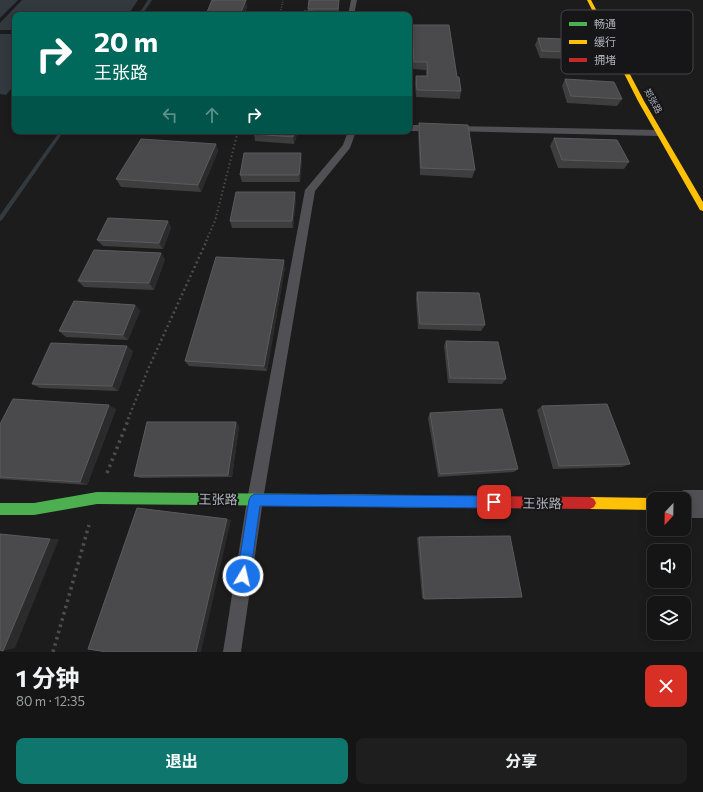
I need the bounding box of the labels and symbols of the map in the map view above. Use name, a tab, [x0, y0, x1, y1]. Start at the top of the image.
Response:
legend	[561, 10, 693, 74]
text: 畅通	[594, 17, 616, 30]
text: 缓行	[594, 35, 616, 48]
text: 拥堵	[594, 53, 616, 66]
street label: 郑张路	[642, 86, 665, 115]
pin	[477, 485, 511, 519]
street label: 王张路	[198, 491, 238, 507]
north arrow	[647, 492, 691, 536]
street label: 王张路	[522, 495, 562, 511]
position arrow	[222, 555, 264, 597]

